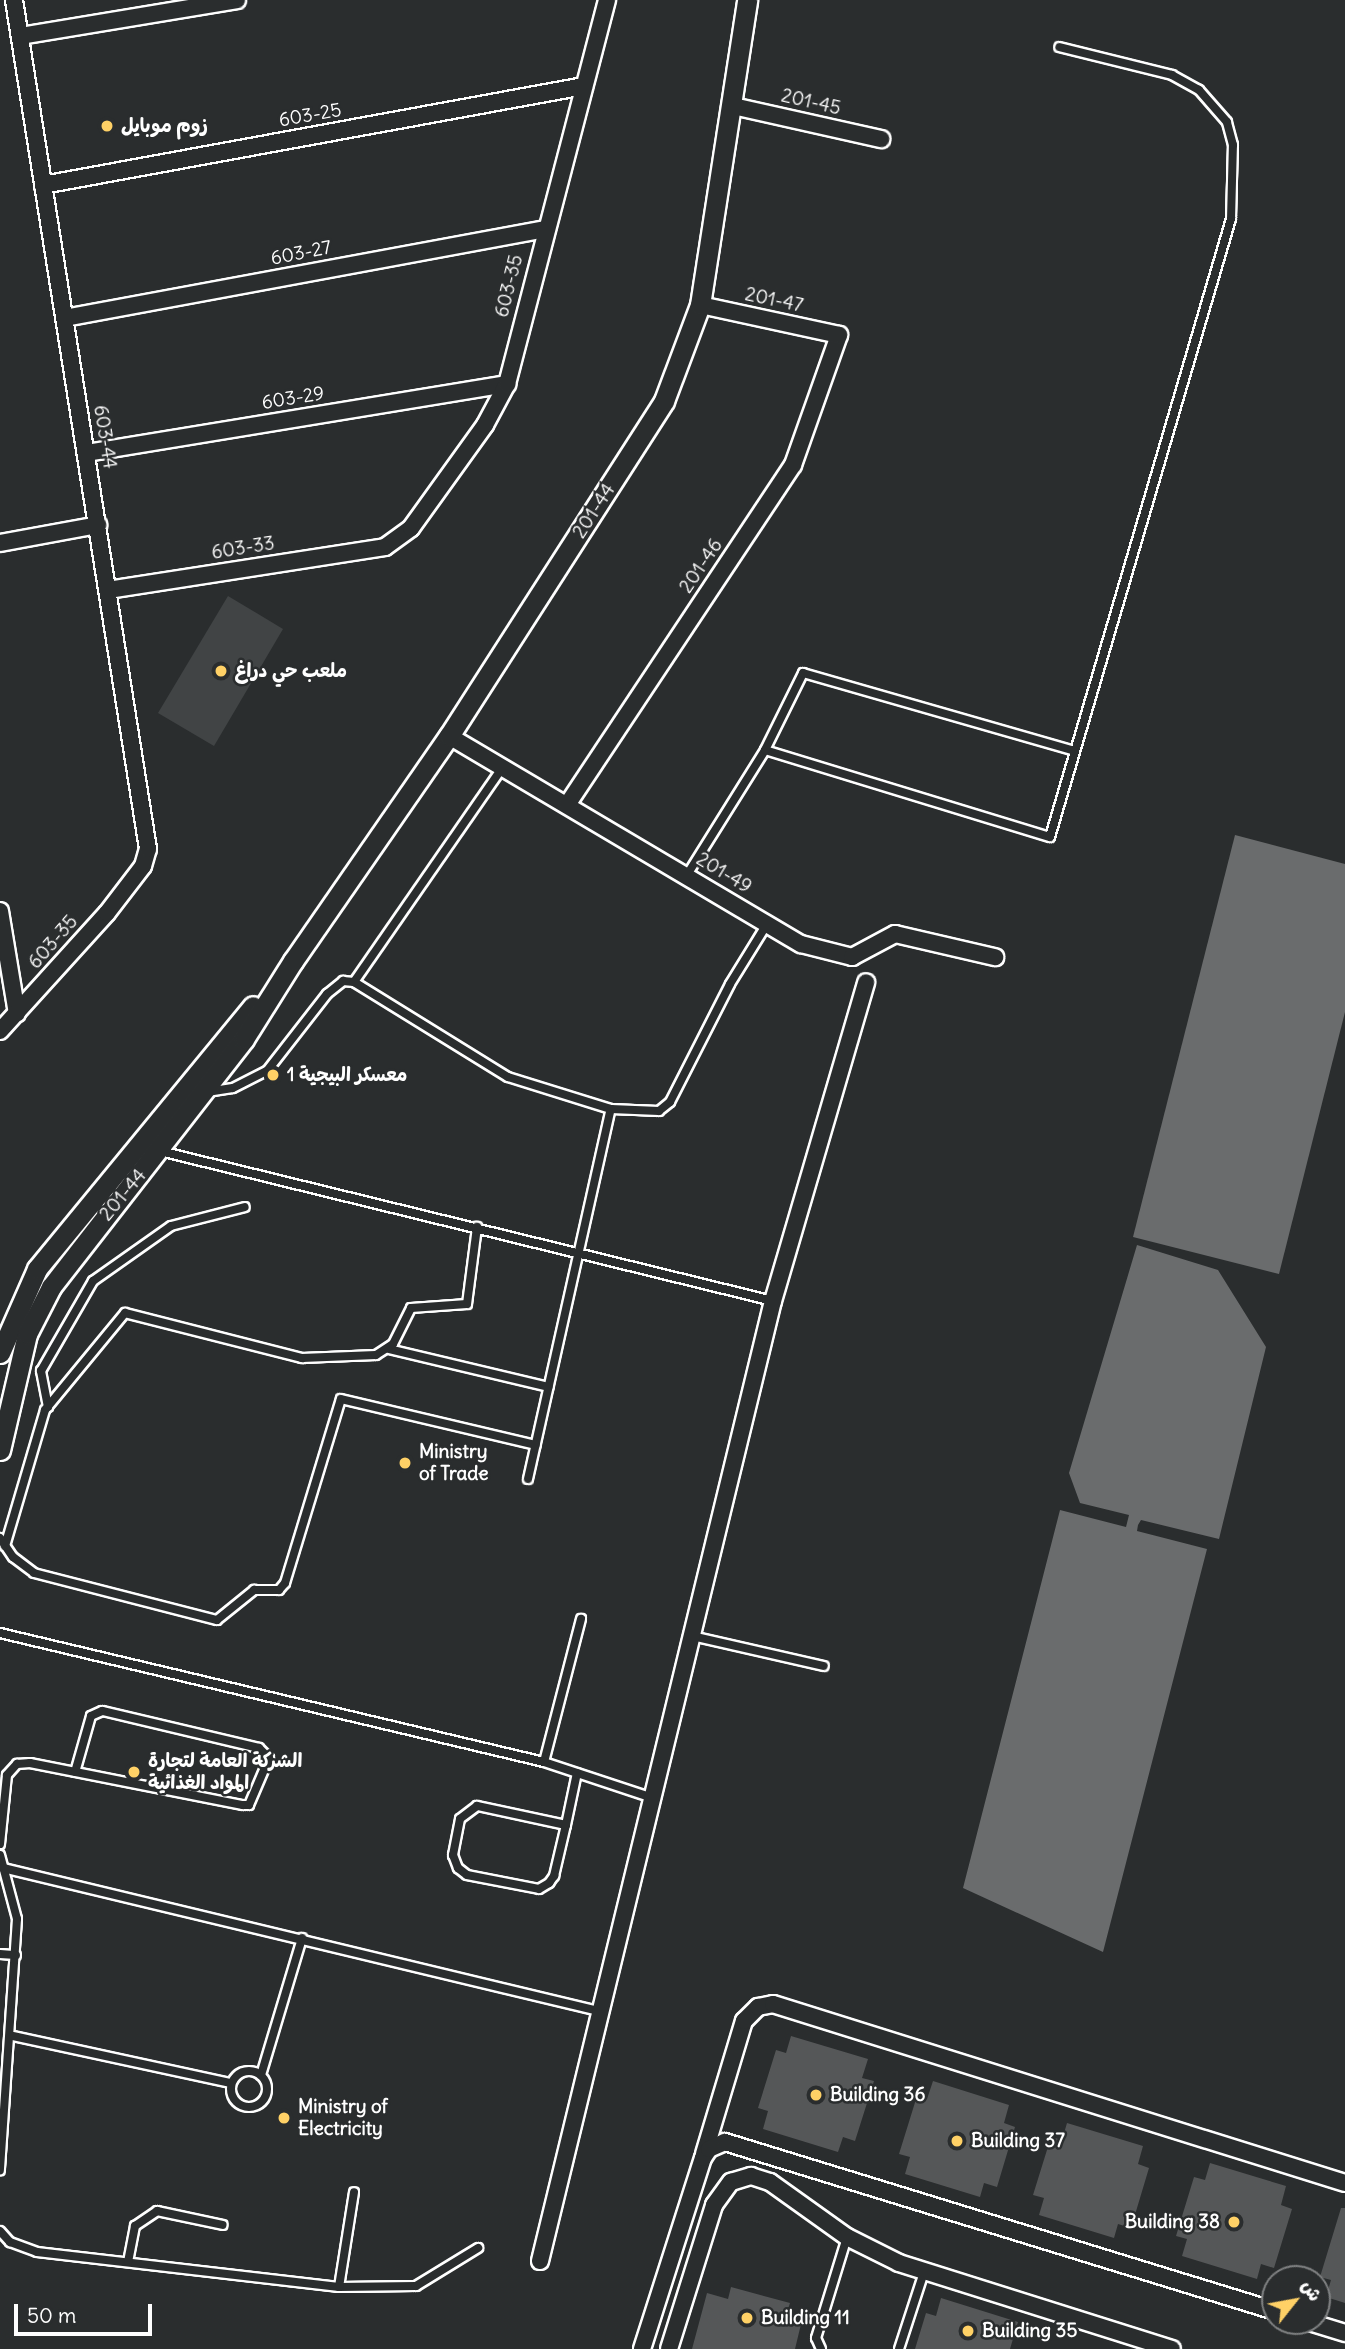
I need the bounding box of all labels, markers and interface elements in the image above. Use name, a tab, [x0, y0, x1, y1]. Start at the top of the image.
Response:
street label: 201-45	[779, 84, 843, 120]
street label: 603-25	[277, 98, 343, 132]
place label: زوم موبايل	[121, 115, 208, 137]
marker: زوم موبايل	[99, 118, 115, 134]
street label: 603-27	[269, 236, 333, 270]
street label: 603-35	[490, 252, 528, 320]
street label: 201-47	[743, 283, 805, 317]
street label: 603-29	[260, 382, 326, 414]
street label: 603-44	[89, 403, 121, 471]
street label: 201-44	[568, 479, 620, 543]
street label: 603-33	[210, 532, 276, 564]
street label: 201-46	[675, 535, 727, 597]
place label: ملعب حي دراغ	[235, 660, 347, 682]
marker: ملعب حي دراغ	[213, 663, 229, 679]
street label: 201-49	[692, 848, 756, 898]
street label: 603-35	[23, 910, 83, 974]
place label: معسكر البيجية 1	[287, 1064, 407, 1086]
marker: معسكر البيجية 1	[265, 1067, 281, 1083]
street label: 201-44	[95, 1164, 151, 1226]
place label: Ministry of Trade	[419, 1441, 489, 1485]
marker: Ministry of Trade	[397, 1455, 413, 1471]
place label: الشركة العامة لتجارة المواد الغذائية	[148, 1750, 302, 1794]
marker: الشركة العامة لتجارة المواد الغذائية	[126, 1764, 142, 1780]
place label: Building 36	[830, 2084, 925, 2106]
marker: Building 36	[808, 2087, 824, 2103]
place label: Ministry of Electricity	[298, 2096, 388, 2140]
marker: Ministry of Electricity	[276, 2110, 292, 2126]
place label: Building 37	[971, 2130, 1065, 2152]
marker: Building 37	[949, 2133, 965, 2149]
place label: Building 38	[1125, 2211, 1220, 2233]
marker: Building 38	[1226, 2214, 1242, 2230]
north arrow	[1261, 2265, 1331, 2335]
text: ش	[1297, 2275, 1328, 2305]
scale bar	[18, 2290, 156, 2334]
text: 50 m	[27, 2302, 76, 2329]
place label: Building 11	[761, 2307, 850, 2329]
marker: Building 11	[739, 2310, 755, 2326]
place label: Building 35	[982, 2320, 1077, 2342]
marker: Building 35	[960, 2323, 976, 2339]

